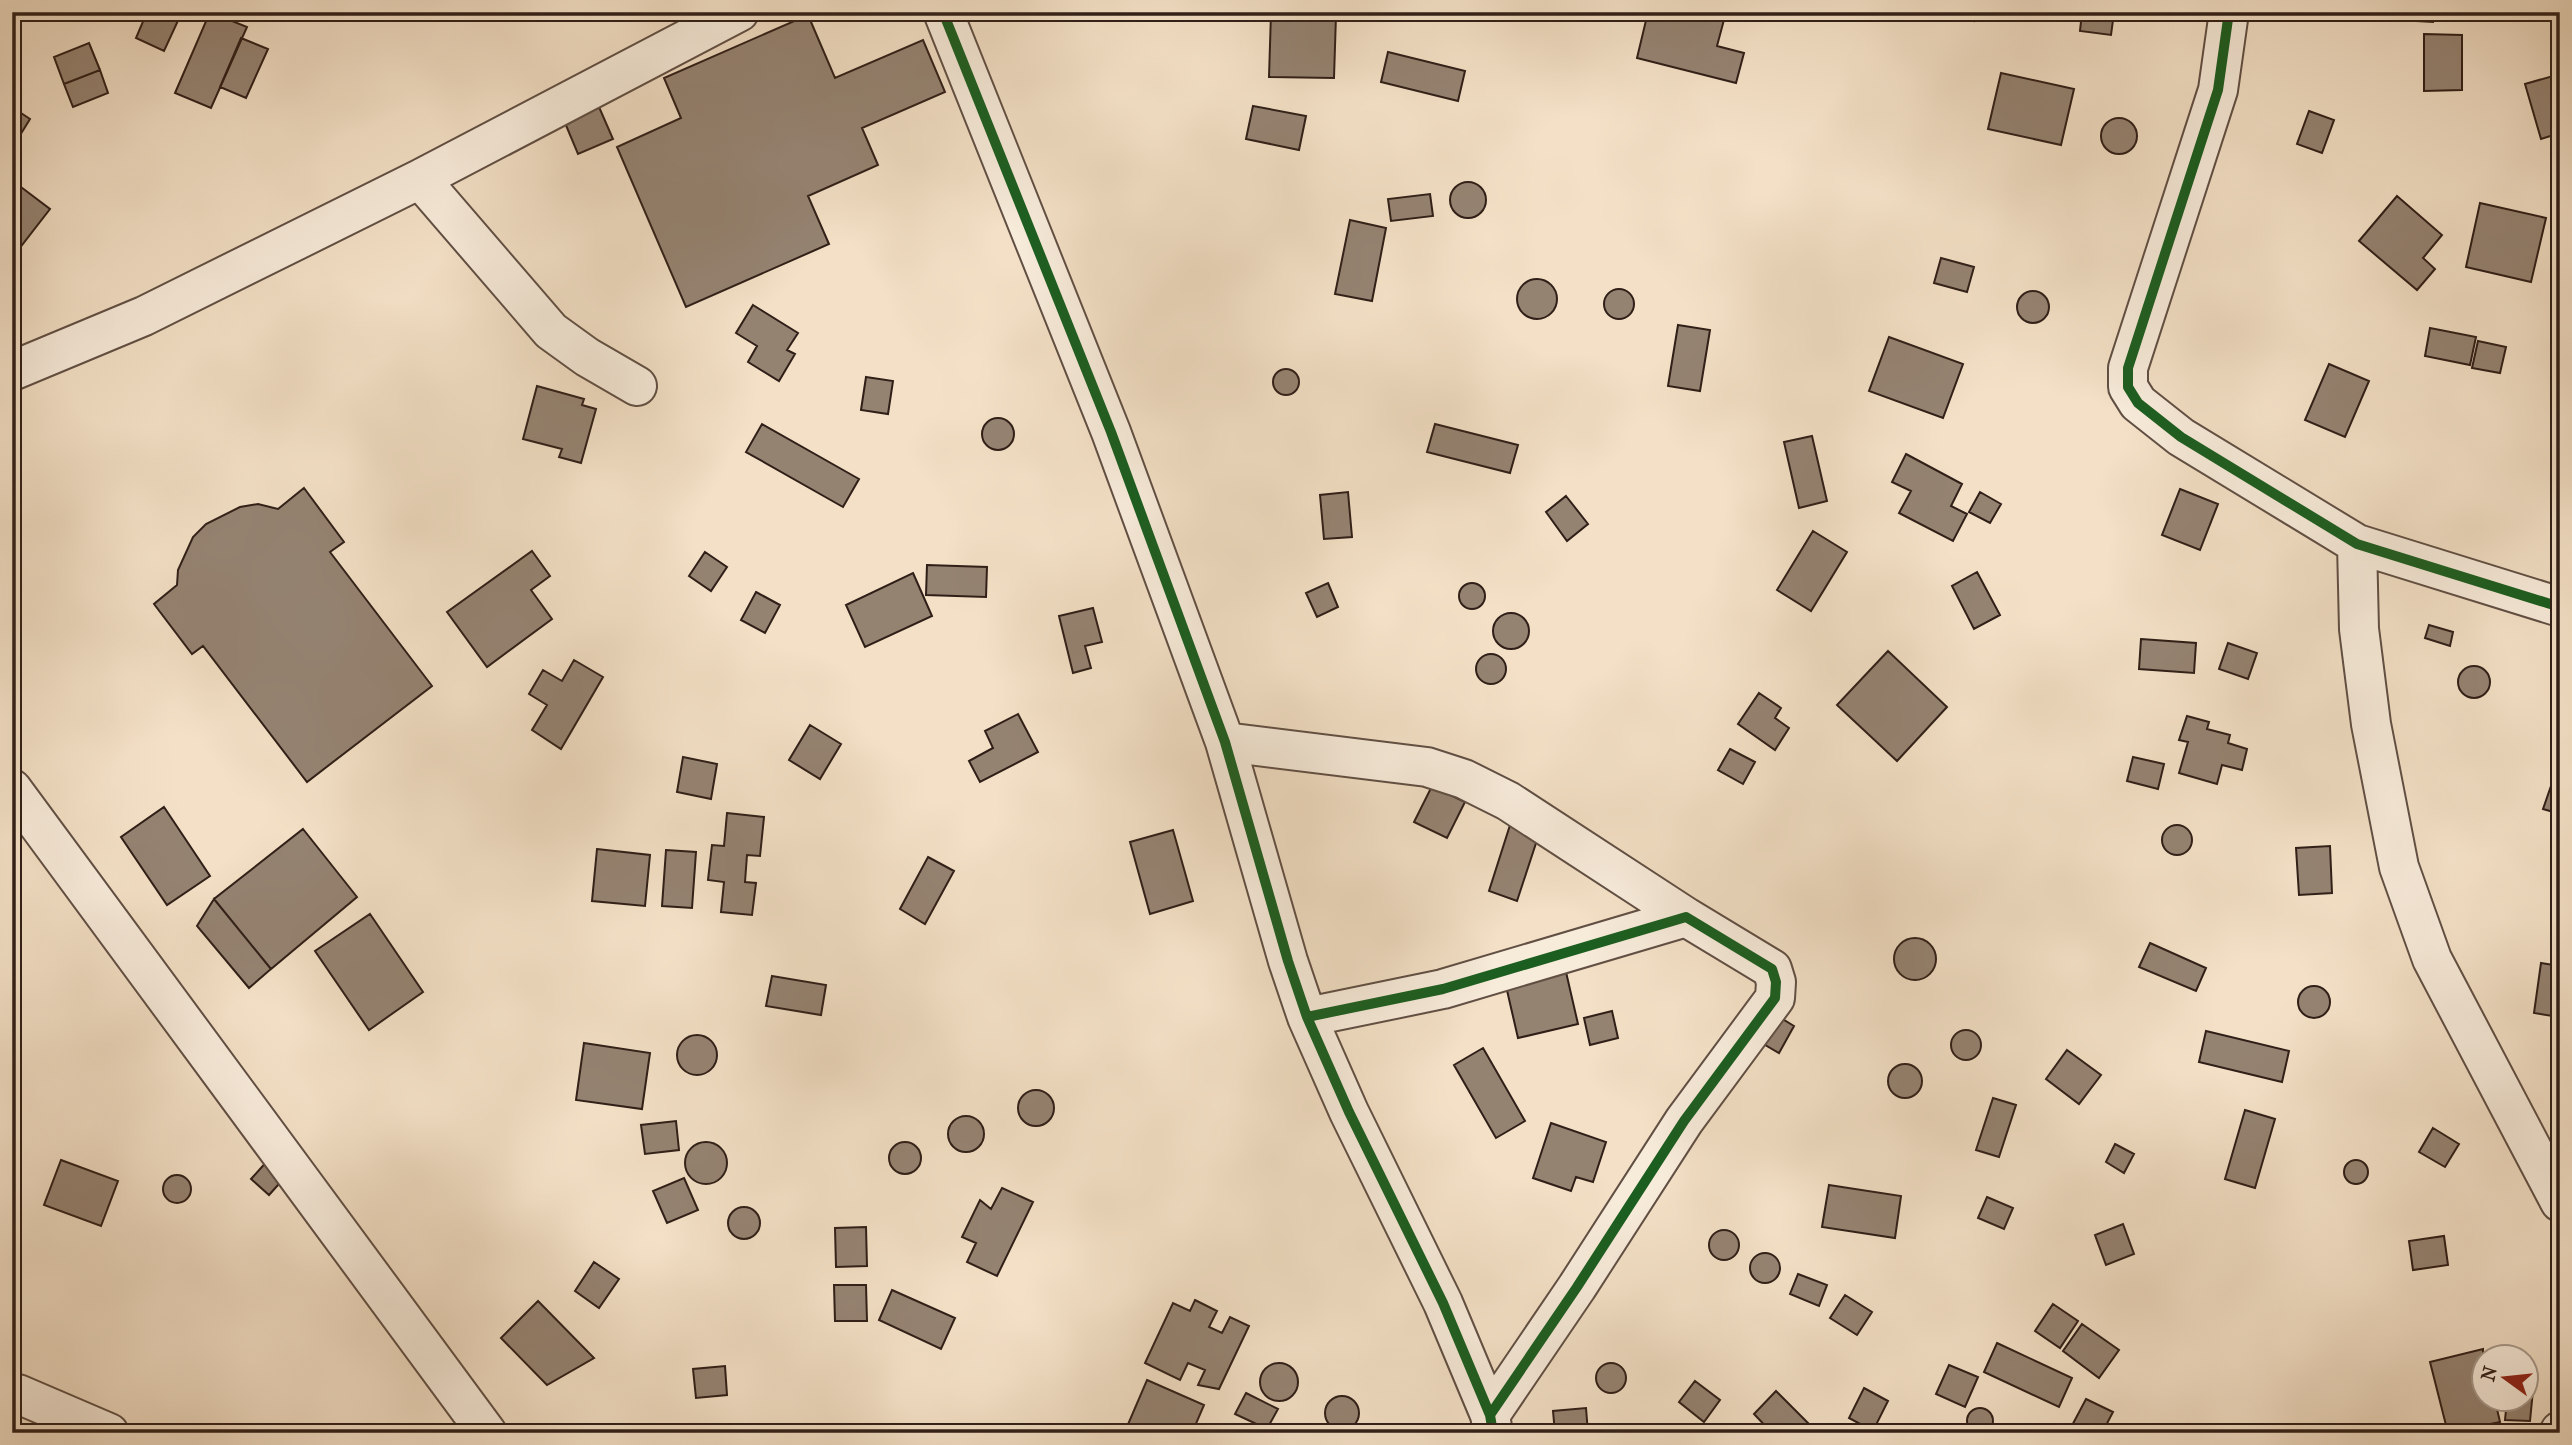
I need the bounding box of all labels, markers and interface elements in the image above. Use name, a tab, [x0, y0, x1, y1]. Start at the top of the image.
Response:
north arrow	[2470, 1344, 2540, 1414]
text: N	[2477, 1363, 2502, 1384]

